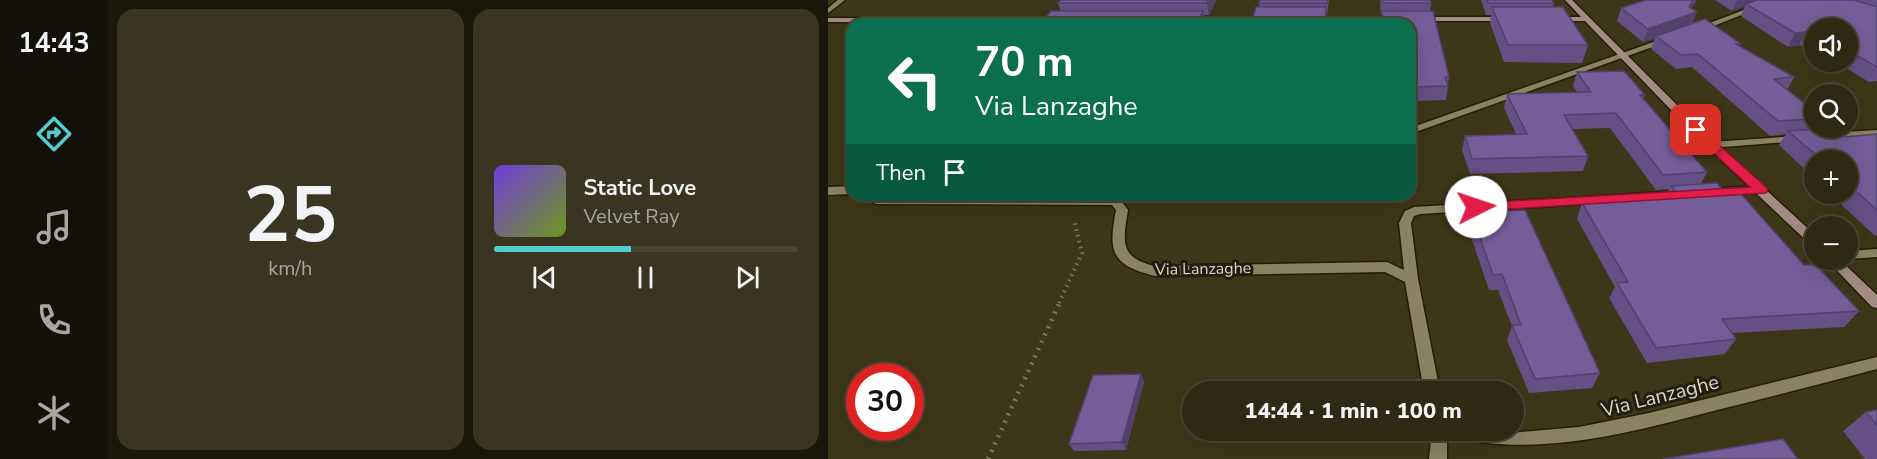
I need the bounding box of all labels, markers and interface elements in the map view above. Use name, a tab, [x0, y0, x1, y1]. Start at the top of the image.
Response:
map controls	[1804, 18, 1858, 270]
button: sound	[1804, 18, 1858, 72]
text: 14:43	[18, 25, 90, 62]
text: 70 m	[975, 34, 1074, 91]
icon: left	[876, 42, 954, 120]
button: search	[1804, 84, 1858, 138]
text: Via Lanzaghe	[975, 88, 1138, 125]
pin	[1670, 104, 1721, 155]
icon: directions	[33, 113, 75, 155]
icon: arrive	[1679, 113, 1712, 146]
button: +	[1804, 150, 1858, 204]
icon: arrive	[938, 156, 971, 189]
text: Then	[876, 158, 926, 188]
text: 25	[243, 162, 337, 269]
text: Static Love	[584, 173, 696, 203]
position arrow	[1444, 175, 1508, 239]
text: Velvet Ray	[584, 203, 680, 230]
icon: music	[33, 206, 75, 248]
button: −	[1804, 216, 1858, 270]
text: km/h	[268, 255, 312, 282]
street label: Via Lanzaghe	[1154, 257, 1251, 281]
icon: previous	[528, 261, 561, 294]
icon: pause	[629, 261, 662, 294]
icon: next	[731, 261, 764, 294]
icon: phone	[33, 299, 75, 341]
speed limit sign: 30	[846, 363, 924, 441]
street label: Via Lanzaghe	[1597, 368, 1722, 424]
icon: climate	[33, 392, 75, 434]
text: 14:44 · 1 min · 100 m	[1244, 396, 1462, 426]

